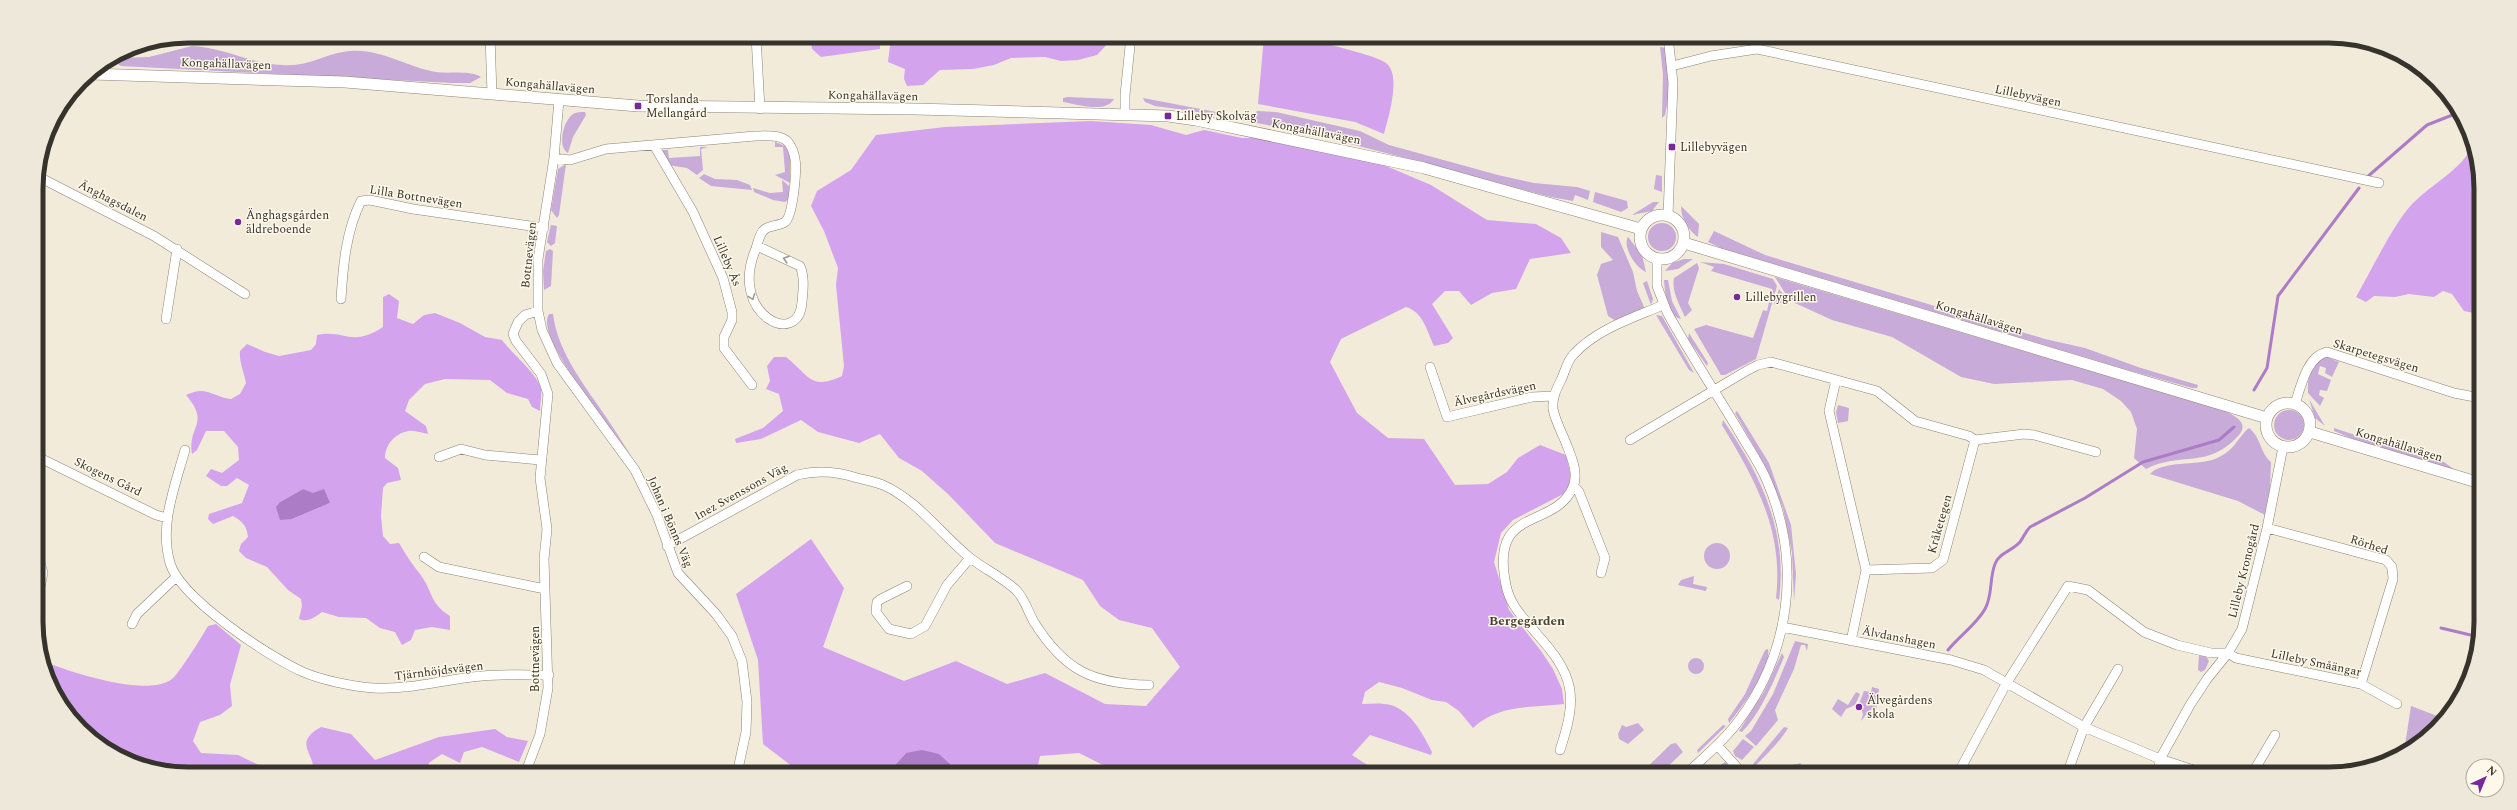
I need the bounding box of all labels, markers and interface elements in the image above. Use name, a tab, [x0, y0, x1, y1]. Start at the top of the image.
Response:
street label: Kongahällavägen	[180, 53, 272, 75]
street label: Kongahällavägen	[504, 73, 596, 99]
street label: Lillebyvägen	[1993, 80, 2063, 112]
street label: Kongahällavägen	[828, 86, 918, 106]
place label: Torslanda Mellangård	[646, 90, 707, 123]
marker: Torslanda Mellangård	[633, 101, 643, 111]
place label: Lilleby Skolväg	[1176, 107, 1257, 126]
marker: Lilleby Skolväg	[1163, 111, 1173, 121]
street label: Kongahällavägen	[1270, 114, 1362, 150]
place label: Lillebyvägen	[1680, 138, 1747, 157]
marker: Lillebyvägen	[1667, 142, 1677, 152]
street label: Änghagsdalen	[75, 175, 151, 227]
street label: Lilla Bottnevägen	[368, 180, 464, 214]
place label: Änghagsgården äldreboende	[246, 206, 329, 239]
marker: Änghagsgården äldreboende	[233, 217, 243, 227]
street label: Bottnevägen	[516, 221, 542, 289]
street label: Lilleby Ås	[708, 233, 746, 289]
one-way arrow	[783, 256, 790, 264]
place label: Lillebygrillen	[1745, 288, 1817, 307]
marker: Lillebygrillen	[1732, 292, 1742, 302]
one-way arrow	[748, 293, 756, 300]
street label: Kongahällavägen	[1933, 296, 2025, 340]
street label: Skarpetegsvägen	[2331, 334, 2421, 378]
street label: Älvegårdsvägen	[1452, 376, 1538, 412]
street label: Kongahällavägen	[2353, 423, 2445, 467]
street label: Skogens Gård	[71, 452, 145, 502]
street label: Inez Svenssons Väg	[691, 458, 791, 526]
street label: Johan i Bönns Väg	[642, 473, 698, 571]
street label: Kråketegen	[1922, 492, 1958, 556]
street label: Lilleby Kronogård	[2223, 521, 2265, 620]
street label: Rörhed	[2348, 530, 2391, 560]
district label: Bergegården	[1489, 611, 1565, 631]
street label: Älvdanshagen	[1860, 622, 1938, 654]
street label: Bottnevägen	[526, 626, 545, 692]
street label: Lilleby Småängar	[2269, 644, 2363, 682]
street label: Tjärnhöjdsvägen	[393, 656, 485, 686]
place label: Älvegårdens skola	[1867, 691, 1933, 724]
marker: Älvegårdens skola	[1854, 702, 1864, 712]
north arrow	[2465, 758, 2505, 798]
text: N	[2482, 762, 2501, 780]

